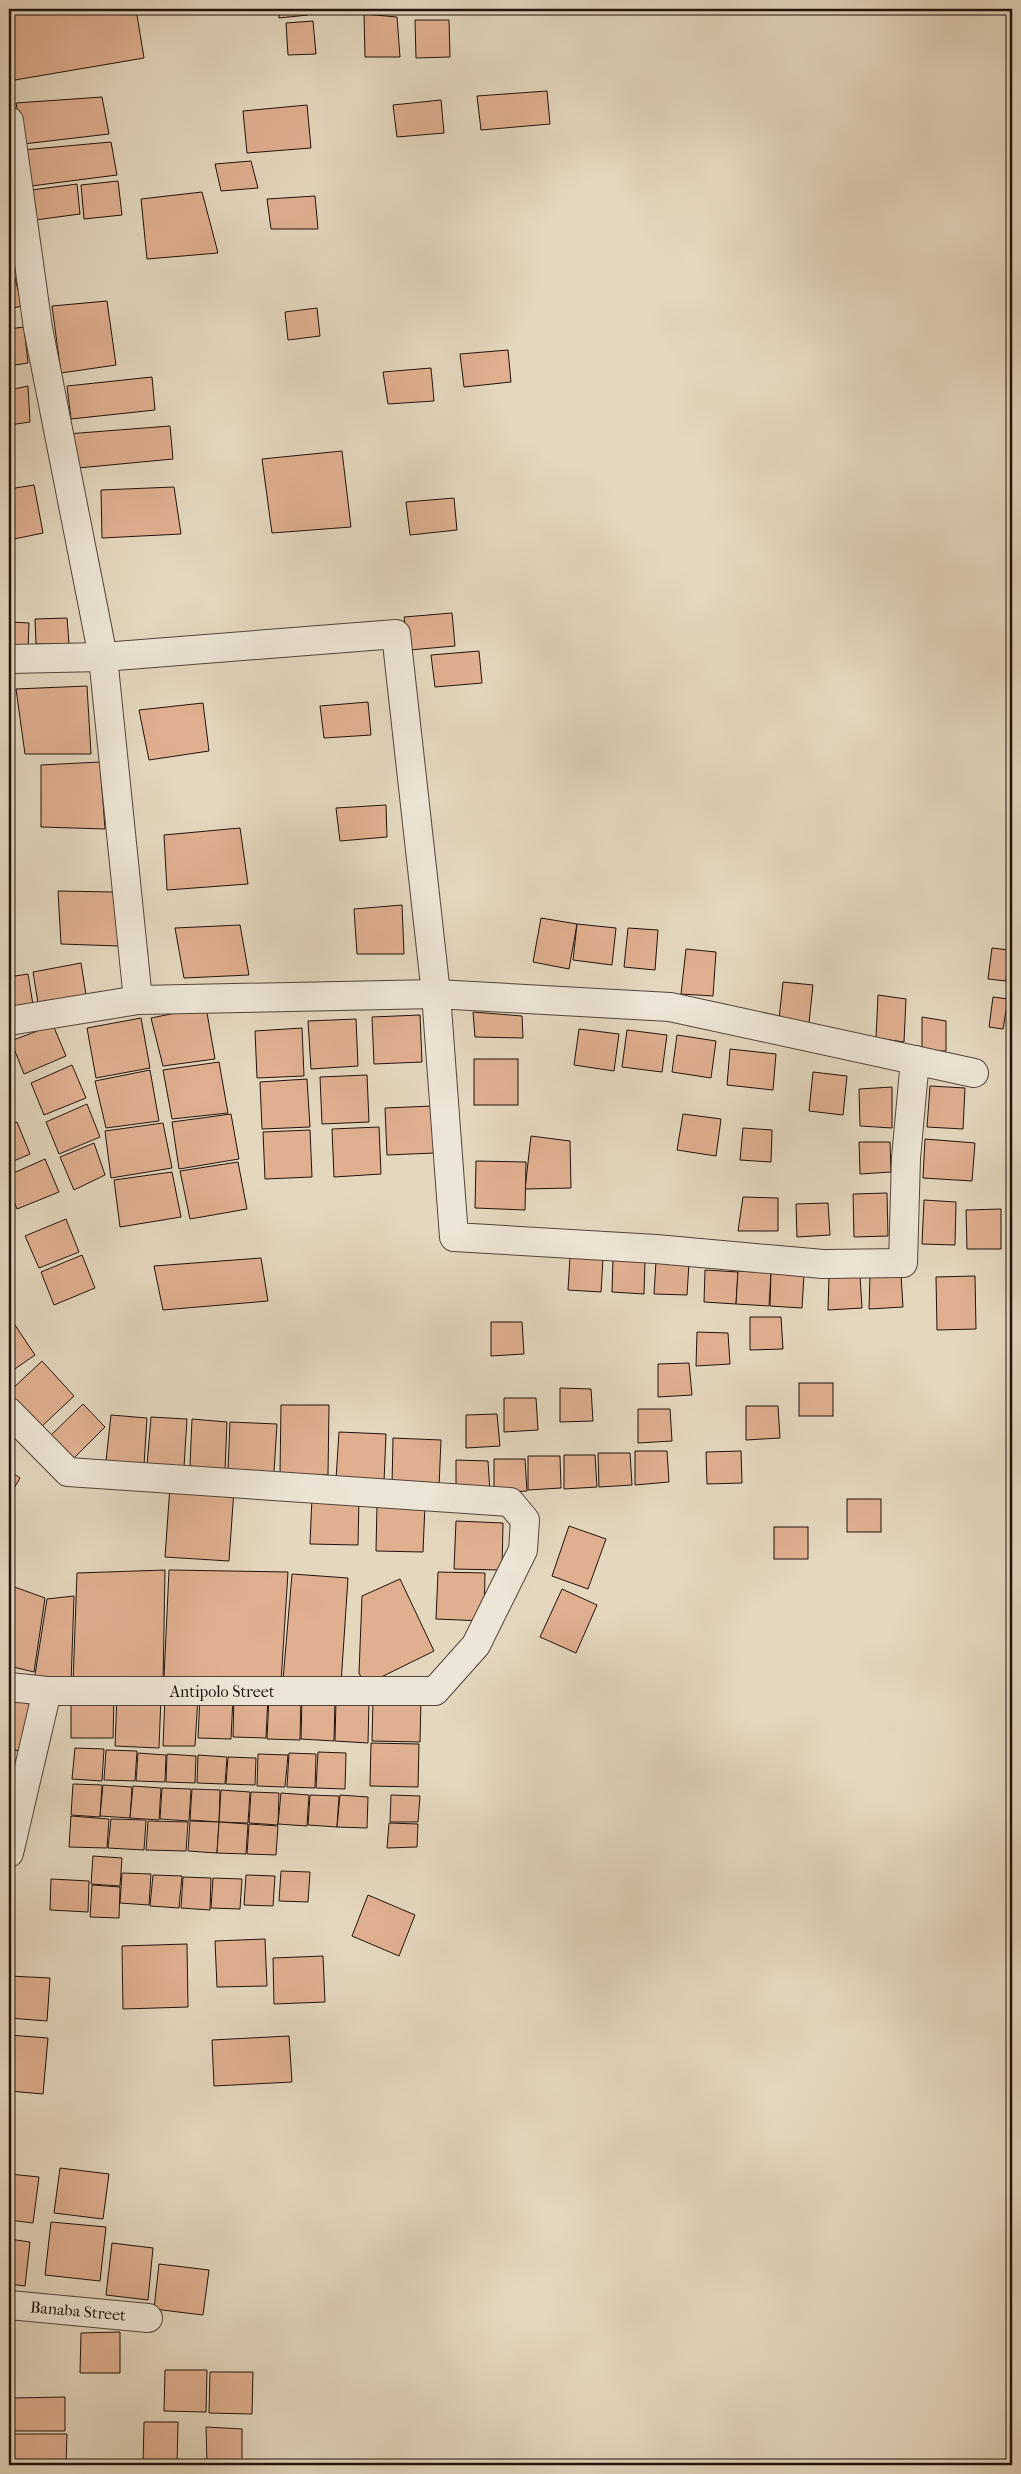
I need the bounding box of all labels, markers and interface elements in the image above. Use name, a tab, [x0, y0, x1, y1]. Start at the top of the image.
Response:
street label: Antipolo Street	[169, 1682, 275, 1701]
street label: Banaba Street	[29, 2297, 127, 2325]

